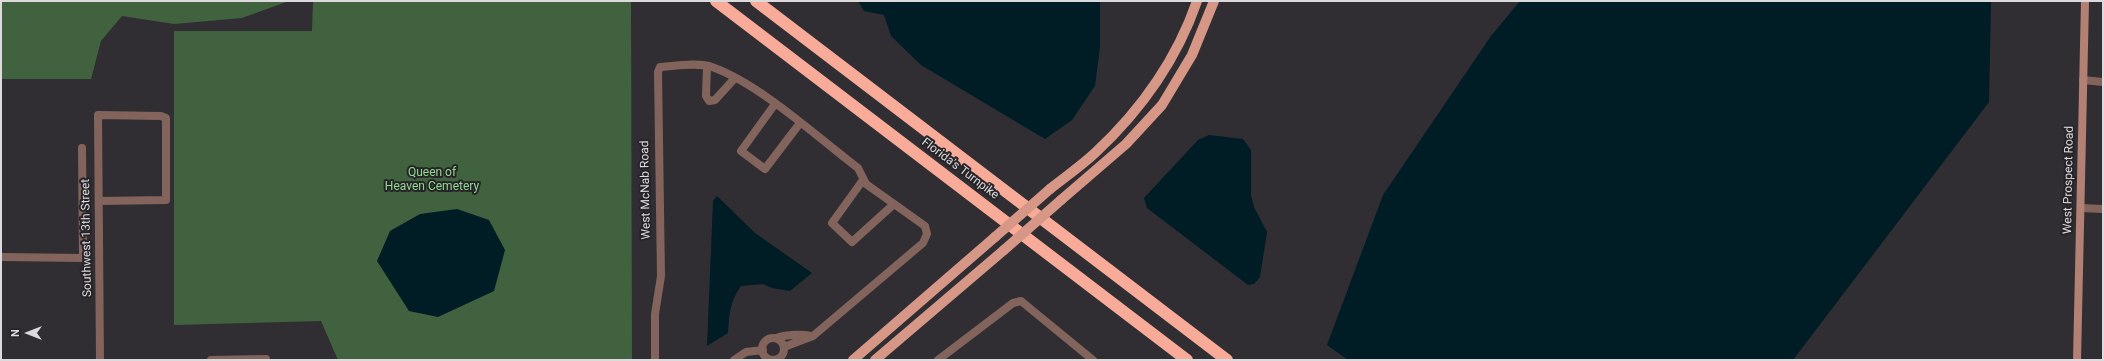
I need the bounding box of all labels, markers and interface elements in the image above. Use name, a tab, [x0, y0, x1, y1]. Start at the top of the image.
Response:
street label: West Prospect Road	[2061, 126, 2077, 234]
street label: Florida's Turnpike	[919, 135, 1001, 203]
street label: West McNab Road	[638, 140, 654, 240]
park label: Queen of Heaven Cemetery	[385, 166, 479, 194]
street label: Southwest 13th Street	[79, 179, 95, 297]
north arrow	[8, 313, 48, 353]
text: N	[9, 329, 22, 337]

